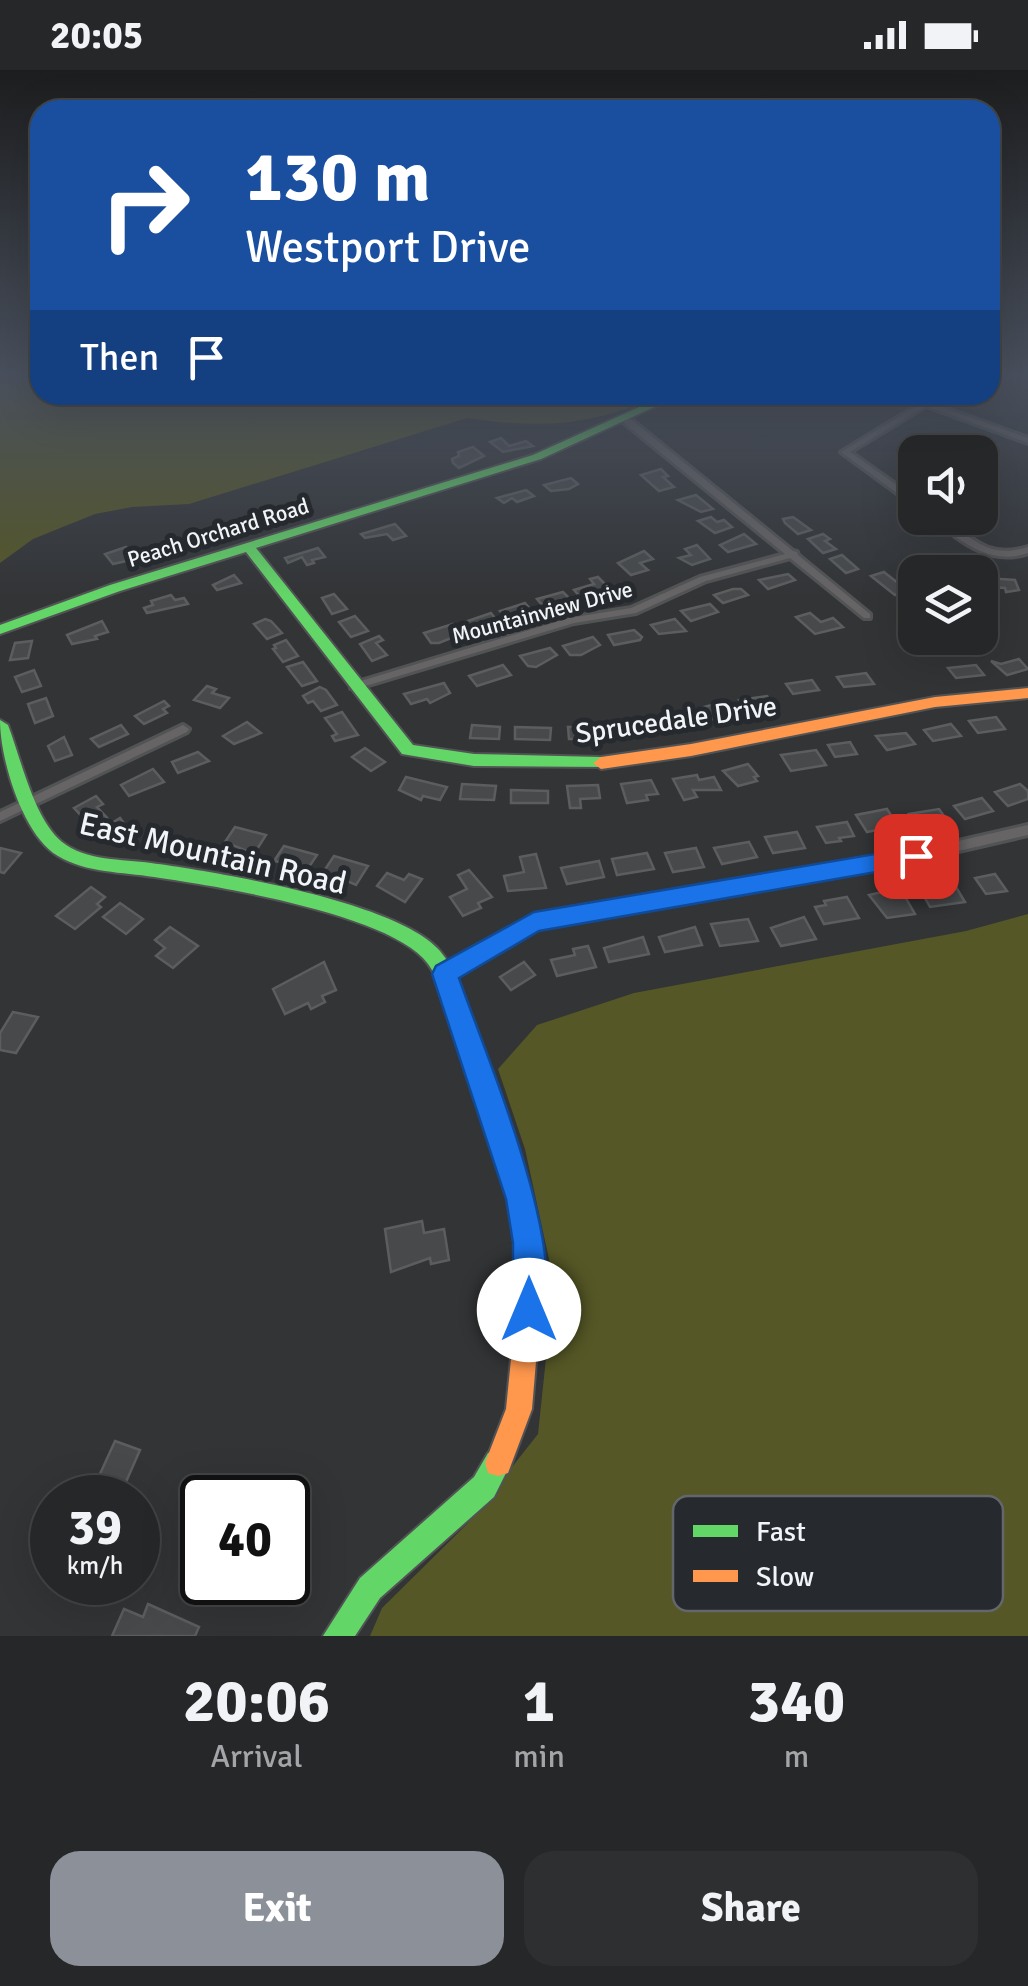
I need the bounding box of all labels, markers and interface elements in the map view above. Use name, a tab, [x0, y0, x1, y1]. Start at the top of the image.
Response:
text: 20:05	[50, 12, 143, 59]
text: 130 m	[245, 134, 430, 220]
icon: right	[80, 140, 210, 270]
text: Westport Drive	[245, 220, 530, 275]
icon: arrive	[179, 330, 234, 385]
text: Then	[80, 334, 159, 381]
map controls	[898, 435, 998, 655]
button: sound	[898, 435, 998, 535]
street label: Peach Orchard Road	[124, 492, 312, 573]
button: layers	[898, 555, 998, 655]
street label: Mountainview Drive	[449, 575, 636, 650]
street label: Sprucedale Drive	[573, 689, 779, 751]
street label: East Mountain Road	[76, 804, 350, 903]
pin	[874, 814, 959, 899]
icon: arrive	[889, 829, 944, 884]
position arrow	[477, 1258, 581, 1362]
speed limit sign: 40	[180, 1475, 310, 1605]
legend	[673, 1496, 1003, 1611]
text: 39	[68, 1497, 122, 1559]
text: Fast	[756, 1515, 806, 1549]
text: km/h	[67, 1550, 123, 1581]
text: Slow	[756, 1560, 814, 1594]
text: 20:06	[183, 1665, 330, 1739]
text: 1	[523, 1665, 555, 1739]
text: 340	[748, 1665, 845, 1739]
text: Arrival	[211, 1737, 303, 1776]
text: min	[513, 1737, 565, 1776]
text: m	[784, 1737, 809, 1776]
button: Exit	[50, 1851, 504, 1966]
button: Share	[524, 1851, 978, 1966]

